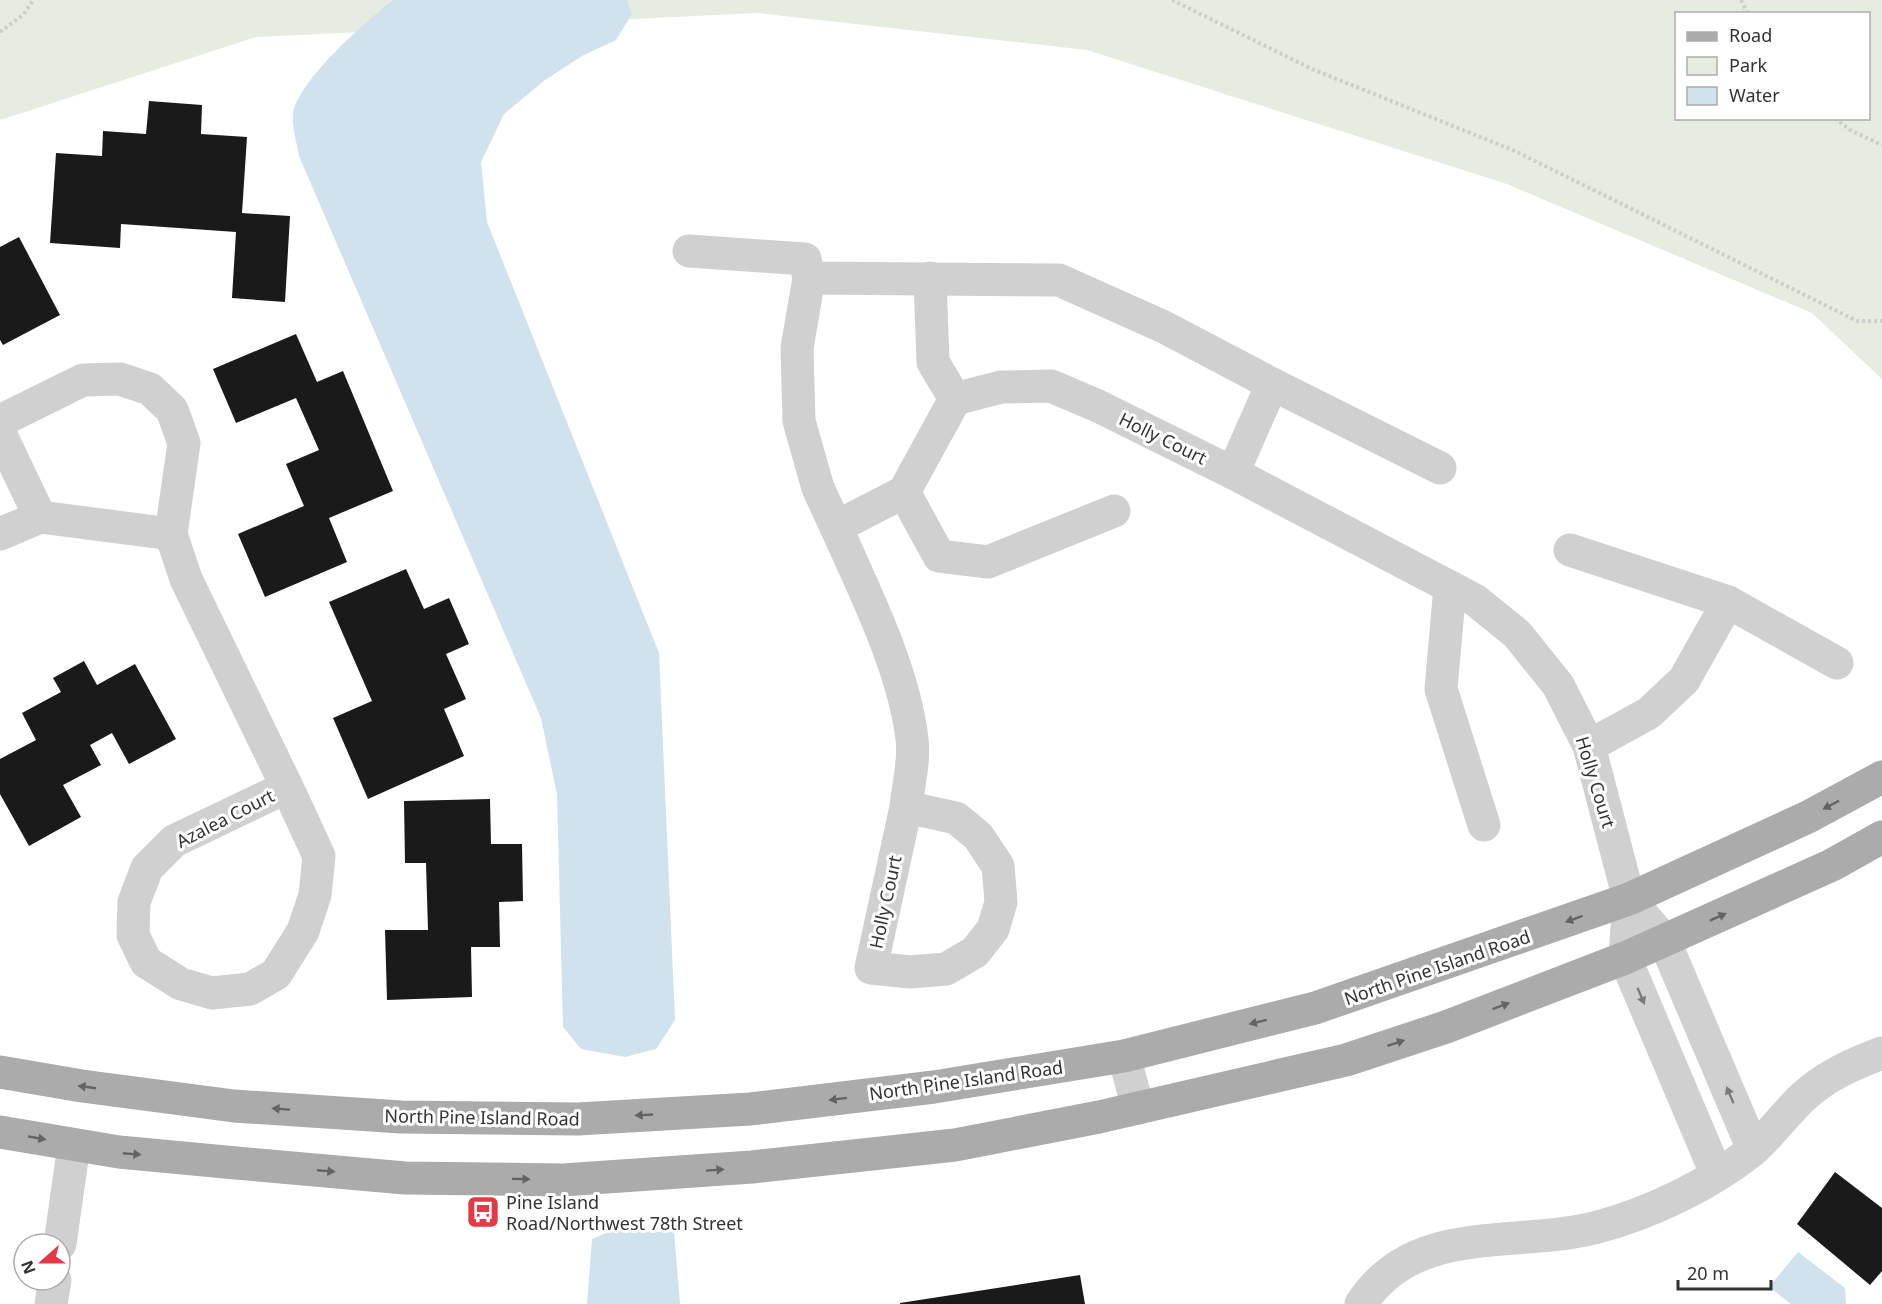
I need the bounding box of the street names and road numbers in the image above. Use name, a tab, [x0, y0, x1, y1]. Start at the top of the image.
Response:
street label: Holly Court	[1115, 406, 1211, 470]
street label: Holly Court	[1571, 733, 1621, 831]
street label: Azalea Court	[172, 783, 279, 853]
street label: Holly Court	[863, 853, 907, 951]
street label: North Pine Island Road	[1341, 924, 1533, 1010]
street label: North Pine Island Road	[868, 1055, 1064, 1105]
street label: North Pine Island Road	[384, 1103, 580, 1131]

